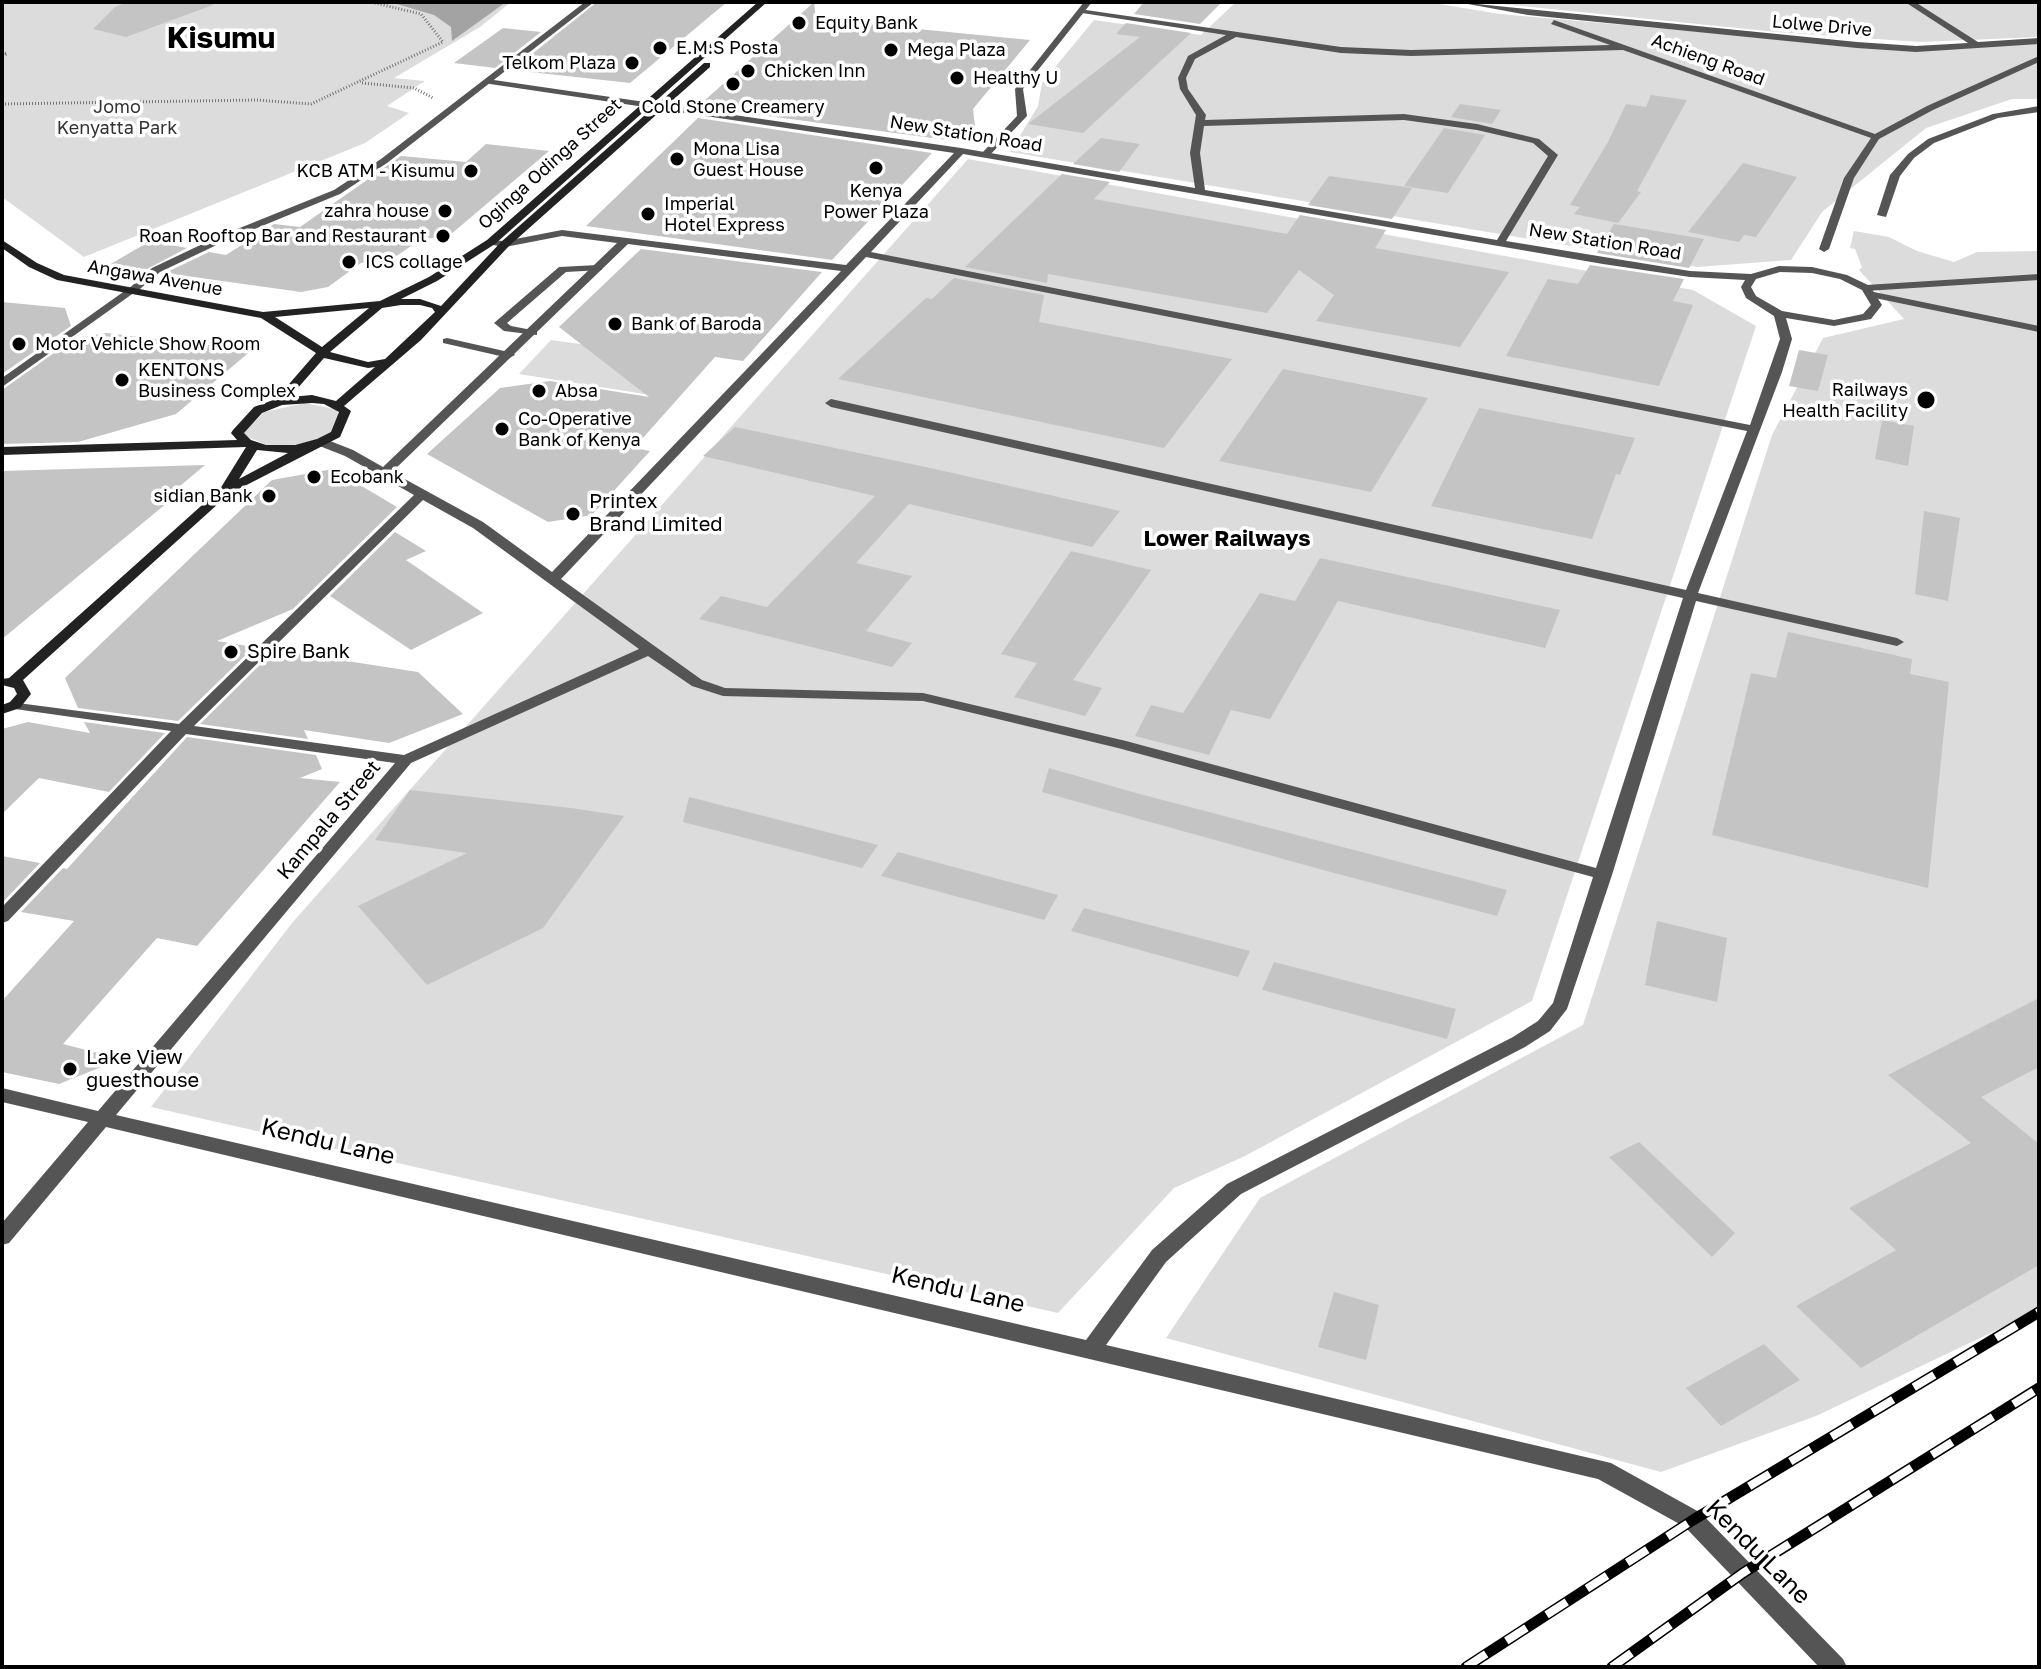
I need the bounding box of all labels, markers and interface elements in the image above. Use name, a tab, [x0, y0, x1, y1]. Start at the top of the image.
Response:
street label: Lolwe Drive	[1771, 11, 1873, 41]
place label: Equity Bank	[815, 12, 918, 34]
marker: Equity Bank	[790, 14, 808, 32]
district label: Kisumu	[167, 20, 275, 56]
street label: Achieng Road	[1649, 30, 1767, 90]
place label: E.M.S Posta	[676, 37, 778, 59]
marker: E.M.S Posta	[651, 39, 669, 57]
place label: Mega Plaza	[907, 39, 1006, 61]
marker: Mega Plaza	[882, 41, 900, 59]
place label: Telkom Plaza	[502, 52, 616, 74]
marker: Telkom Plaza	[623, 54, 641, 72]
place label: Chicken Inn	[764, 60, 866, 82]
marker: Chicken Inn	[739, 62, 757, 80]
place label: Healthy U	[973, 67, 1058, 89]
marker: Healthy U	[948, 69, 966, 87]
marker: Cold Stone Creamery	[724, 75, 742, 93]
street label: Oginga Odinga Street	[474, 94, 626, 234]
park label: Jomo Kenyatta Park	[57, 96, 177, 138]
place label: Cold Stone Creamery	[641, 96, 825, 118]
street label: New Station Road	[888, 111, 1044, 157]
place label: Mona Lisa Guest House	[693, 138, 804, 180]
marker: Mona Lisa Guest House	[668, 150, 686, 168]
marker: Kenya Power Plaza	[867, 159, 885, 177]
place label: KCB ATM - Kisumu	[297, 160, 455, 182]
marker: KCB ATM - Kisumu	[462, 162, 480, 180]
place label: Kenya Power Plaza	[823, 180, 929, 222]
place label: Imperial Hotel Express	[664, 193, 785, 236]
place label: zahra house	[324, 200, 429, 222]
marker: zahra house	[436, 202, 454, 220]
marker: Imperial Hotel Express	[639, 205, 657, 223]
street label: New Station Road	[1527, 219, 1683, 265]
place label: Roan Rooftop Bar and Restaurant	[139, 225, 427, 247]
marker: Roan Rooftop Bar and Restaurant	[434, 227, 452, 245]
place label: ICS collage	[365, 251, 463, 273]
marker: ICS collage	[340, 253, 358, 271]
street label: Angawa Avenue	[86, 256, 224, 300]
place label: Bank of Baroda	[631, 313, 762, 335]
marker: Bank of Baroda	[606, 315, 624, 333]
place label: Motor Vehicle Show Room	[35, 333, 260, 355]
marker: Motor Vehicle Show Room	[10, 335, 28, 353]
place label: KENTONS Business Complex	[138, 359, 296, 402]
marker: KENTONS Business Complex	[113, 371, 131, 389]
place label: Railways Health Facility	[1782, 379, 1908, 422]
place label: Absa	[555, 380, 598, 402]
marker: Absa	[530, 382, 548, 400]
marker: Railways Health Facility	[1915, 389, 1937, 411]
place label: Co-Operative Bank of Kenya	[518, 408, 641, 450]
marker: Co-Operative Bank of Kenya	[493, 420, 511, 438]
place label: Ecobank	[330, 466, 404, 488]
marker: Ecobank	[305, 468, 323, 486]
place label: sidian Bank	[154, 485, 253, 507]
marker: sidian Bank	[260, 487, 278, 505]
place label: Printex Brand Limited	[589, 490, 723, 537]
marker: Printex Brand Limited	[564, 505, 582, 523]
district label: Lower Railways	[1143, 526, 1311, 552]
place label: Spire Bank	[247, 640, 350, 664]
marker: Spire Bank	[222, 643, 240, 661]
street label: Kampala Street	[272, 756, 386, 884]
place label: Lake View guesthouse	[86, 1046, 199, 1093]
marker: Lake View guesthouse	[61, 1060, 79, 1078]
street label: Kendu Lane	[258, 1113, 398, 1171]
street label: Kendu Lane	[888, 1261, 1028, 1319]
street label: Kendu Lane	[1700, 1494, 1816, 1610]

